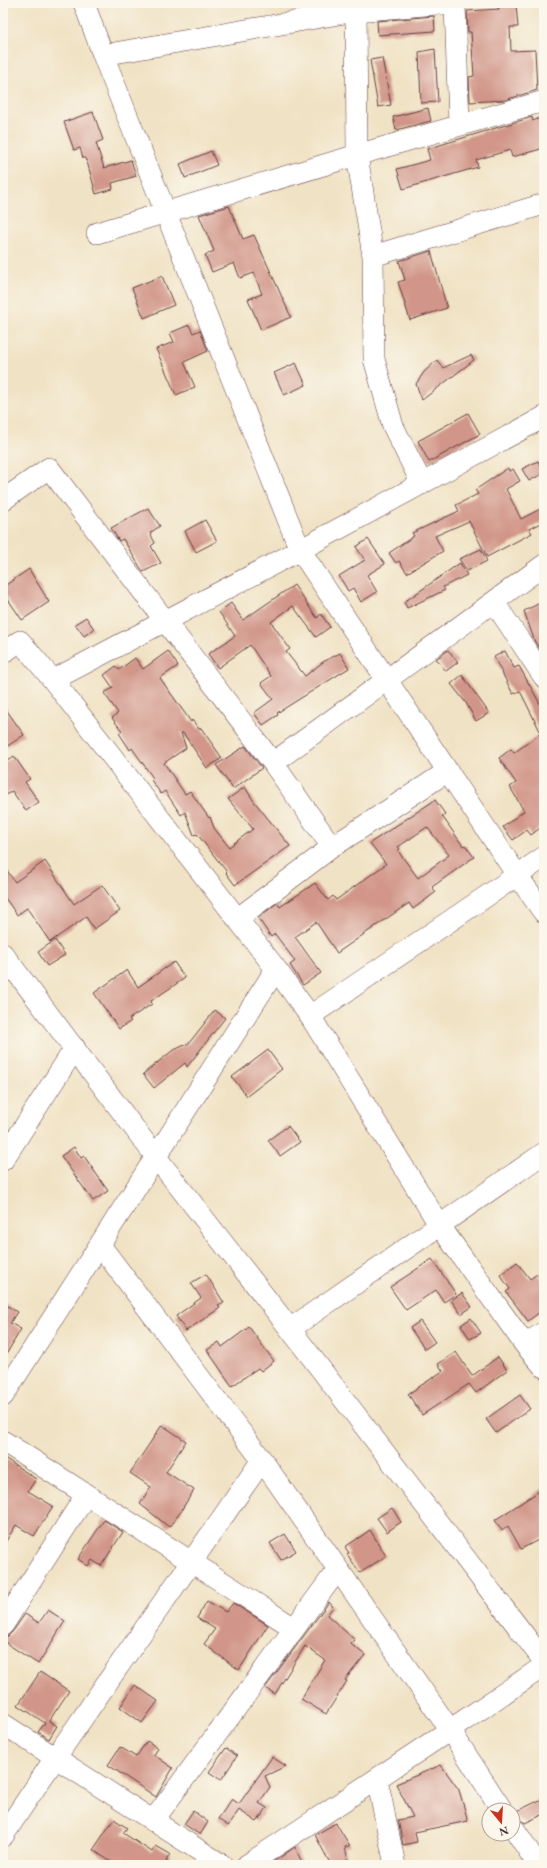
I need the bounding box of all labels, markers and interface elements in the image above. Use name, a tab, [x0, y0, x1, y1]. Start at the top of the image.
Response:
north arrow	[481, 1802, 521, 1842]
text: N	[498, 1823, 510, 1840]

